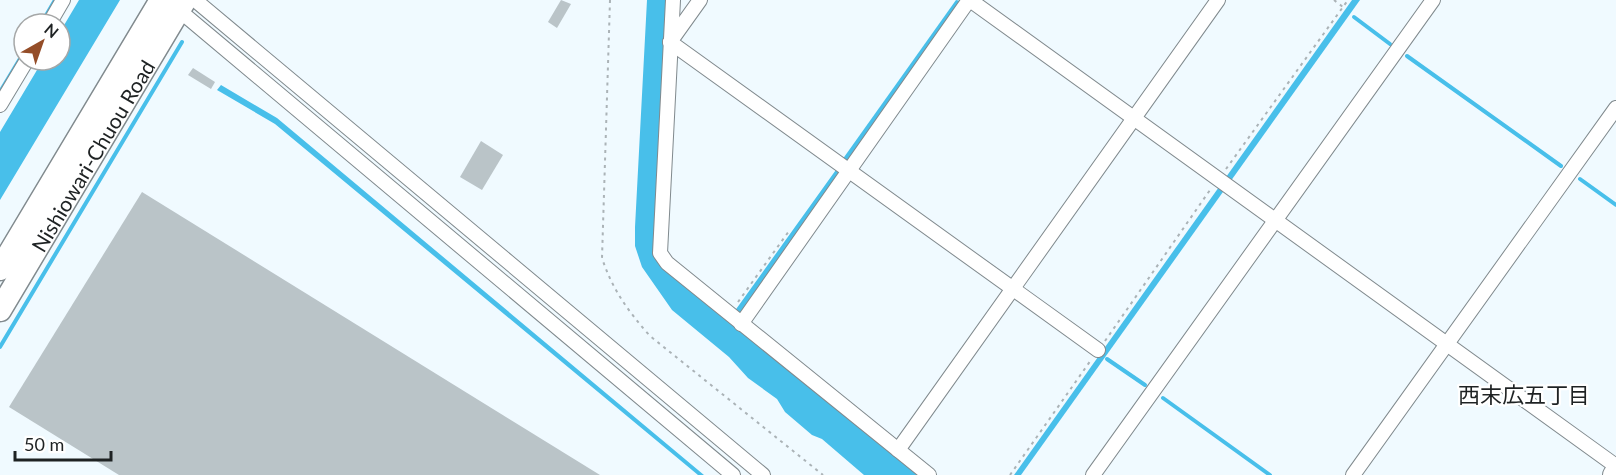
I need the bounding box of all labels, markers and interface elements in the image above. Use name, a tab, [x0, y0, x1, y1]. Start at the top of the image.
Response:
north arrow	[12, 12, 72, 72]
text: N	[41, 19, 63, 41]
street label: Nishiowari-Chuou Road	[25, 55, 159, 256]
district label: 西末広五丁目	[1458, 381, 1590, 408]
scale bar	[15, 424, 111, 462]
text: 50 m	[24, 433, 64, 455]

